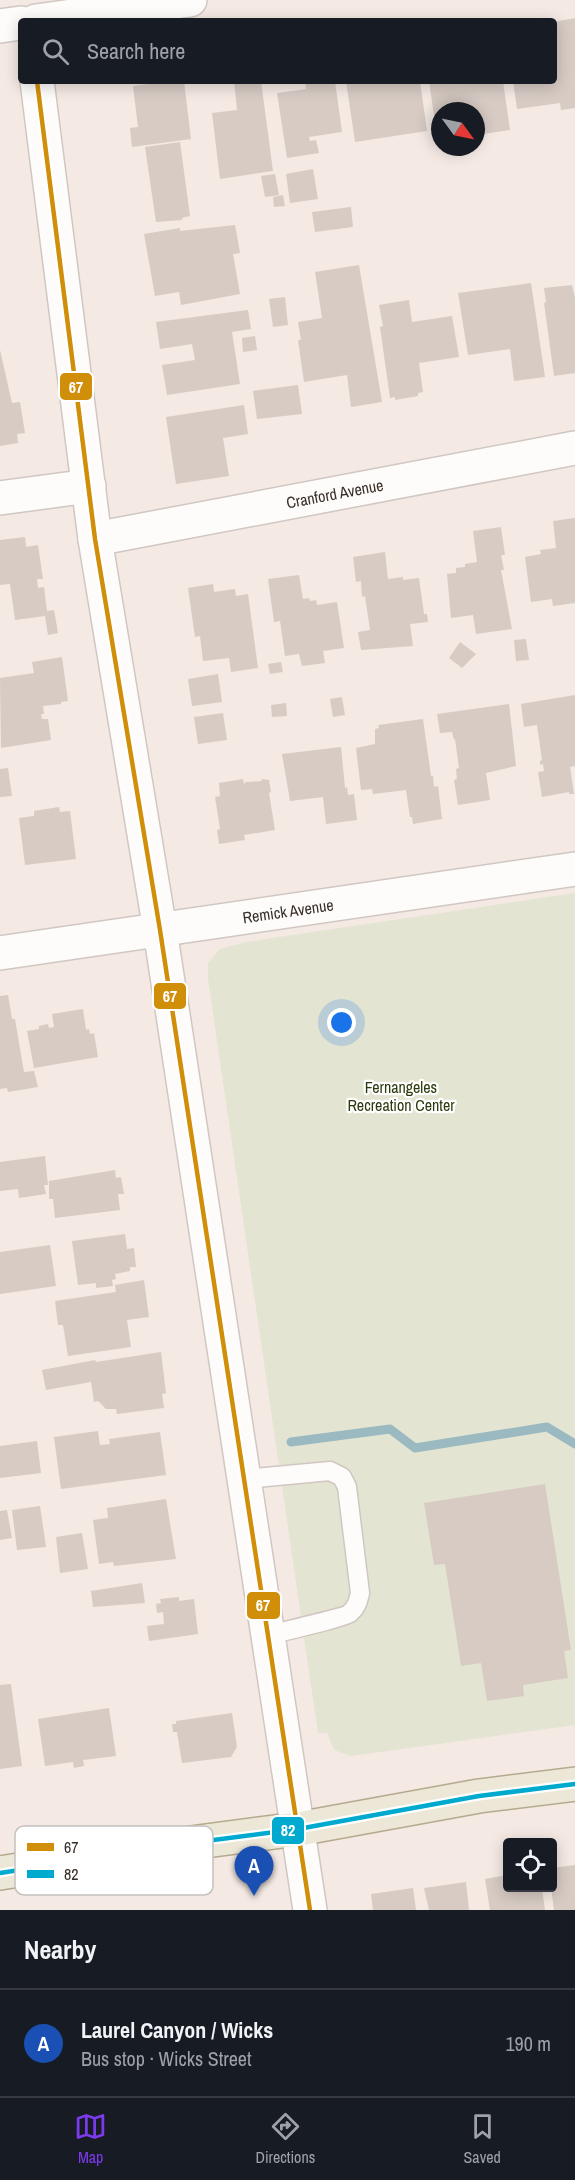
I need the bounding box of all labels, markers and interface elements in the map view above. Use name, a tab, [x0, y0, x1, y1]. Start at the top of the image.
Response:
search box	[18, 18, 557, 84]
icon: search	[39, 35, 72, 68]
text: Search here	[87, 36, 185, 66]
north arrow	[431, 102, 485, 156]
line badge: 67	[59, 372, 93, 401]
text: 67	[69, 376, 83, 398]
street label: Cranford Avenue	[284, 474, 385, 514]
street label: Remick Avenue	[241, 893, 335, 928]
line badge: 67	[153, 982, 187, 1010]
text: 67	[163, 985, 177, 1007]
your location	[327, 1008, 356, 1037]
park label: Fernangeles Recreation Center	[347, 1076, 455, 1116]
line badge: 67	[246, 1591, 281, 1620]
text: 67	[256, 1594, 270, 1616]
line badge: 82	[271, 1816, 305, 1845]
text: 82	[281, 1819, 295, 1841]
legend	[15, 1826, 213, 1895]
text: 67	[64, 1836, 79, 1858]
map controls	[503, 1838, 557, 1892]
button: locate	[503, 1838, 557, 1892]
pin: A	[234, 1846, 274, 1896]
text: 82	[64, 1863, 79, 1885]
text: Nearby	[24, 1932, 96, 1967]
text: Laurel Canyon / Wicks	[81, 2015, 273, 2045]
text: A	[38, 2030, 49, 2057]
text: 190 m	[505, 2030, 551, 2057]
text: Bus stop · Wicks Street	[81, 2045, 251, 2072]
tab: Map	[74, 2110, 107, 2168]
tab: Directions	[255, 2110, 315, 2168]
tab: Saved	[464, 2110, 501, 2168]

